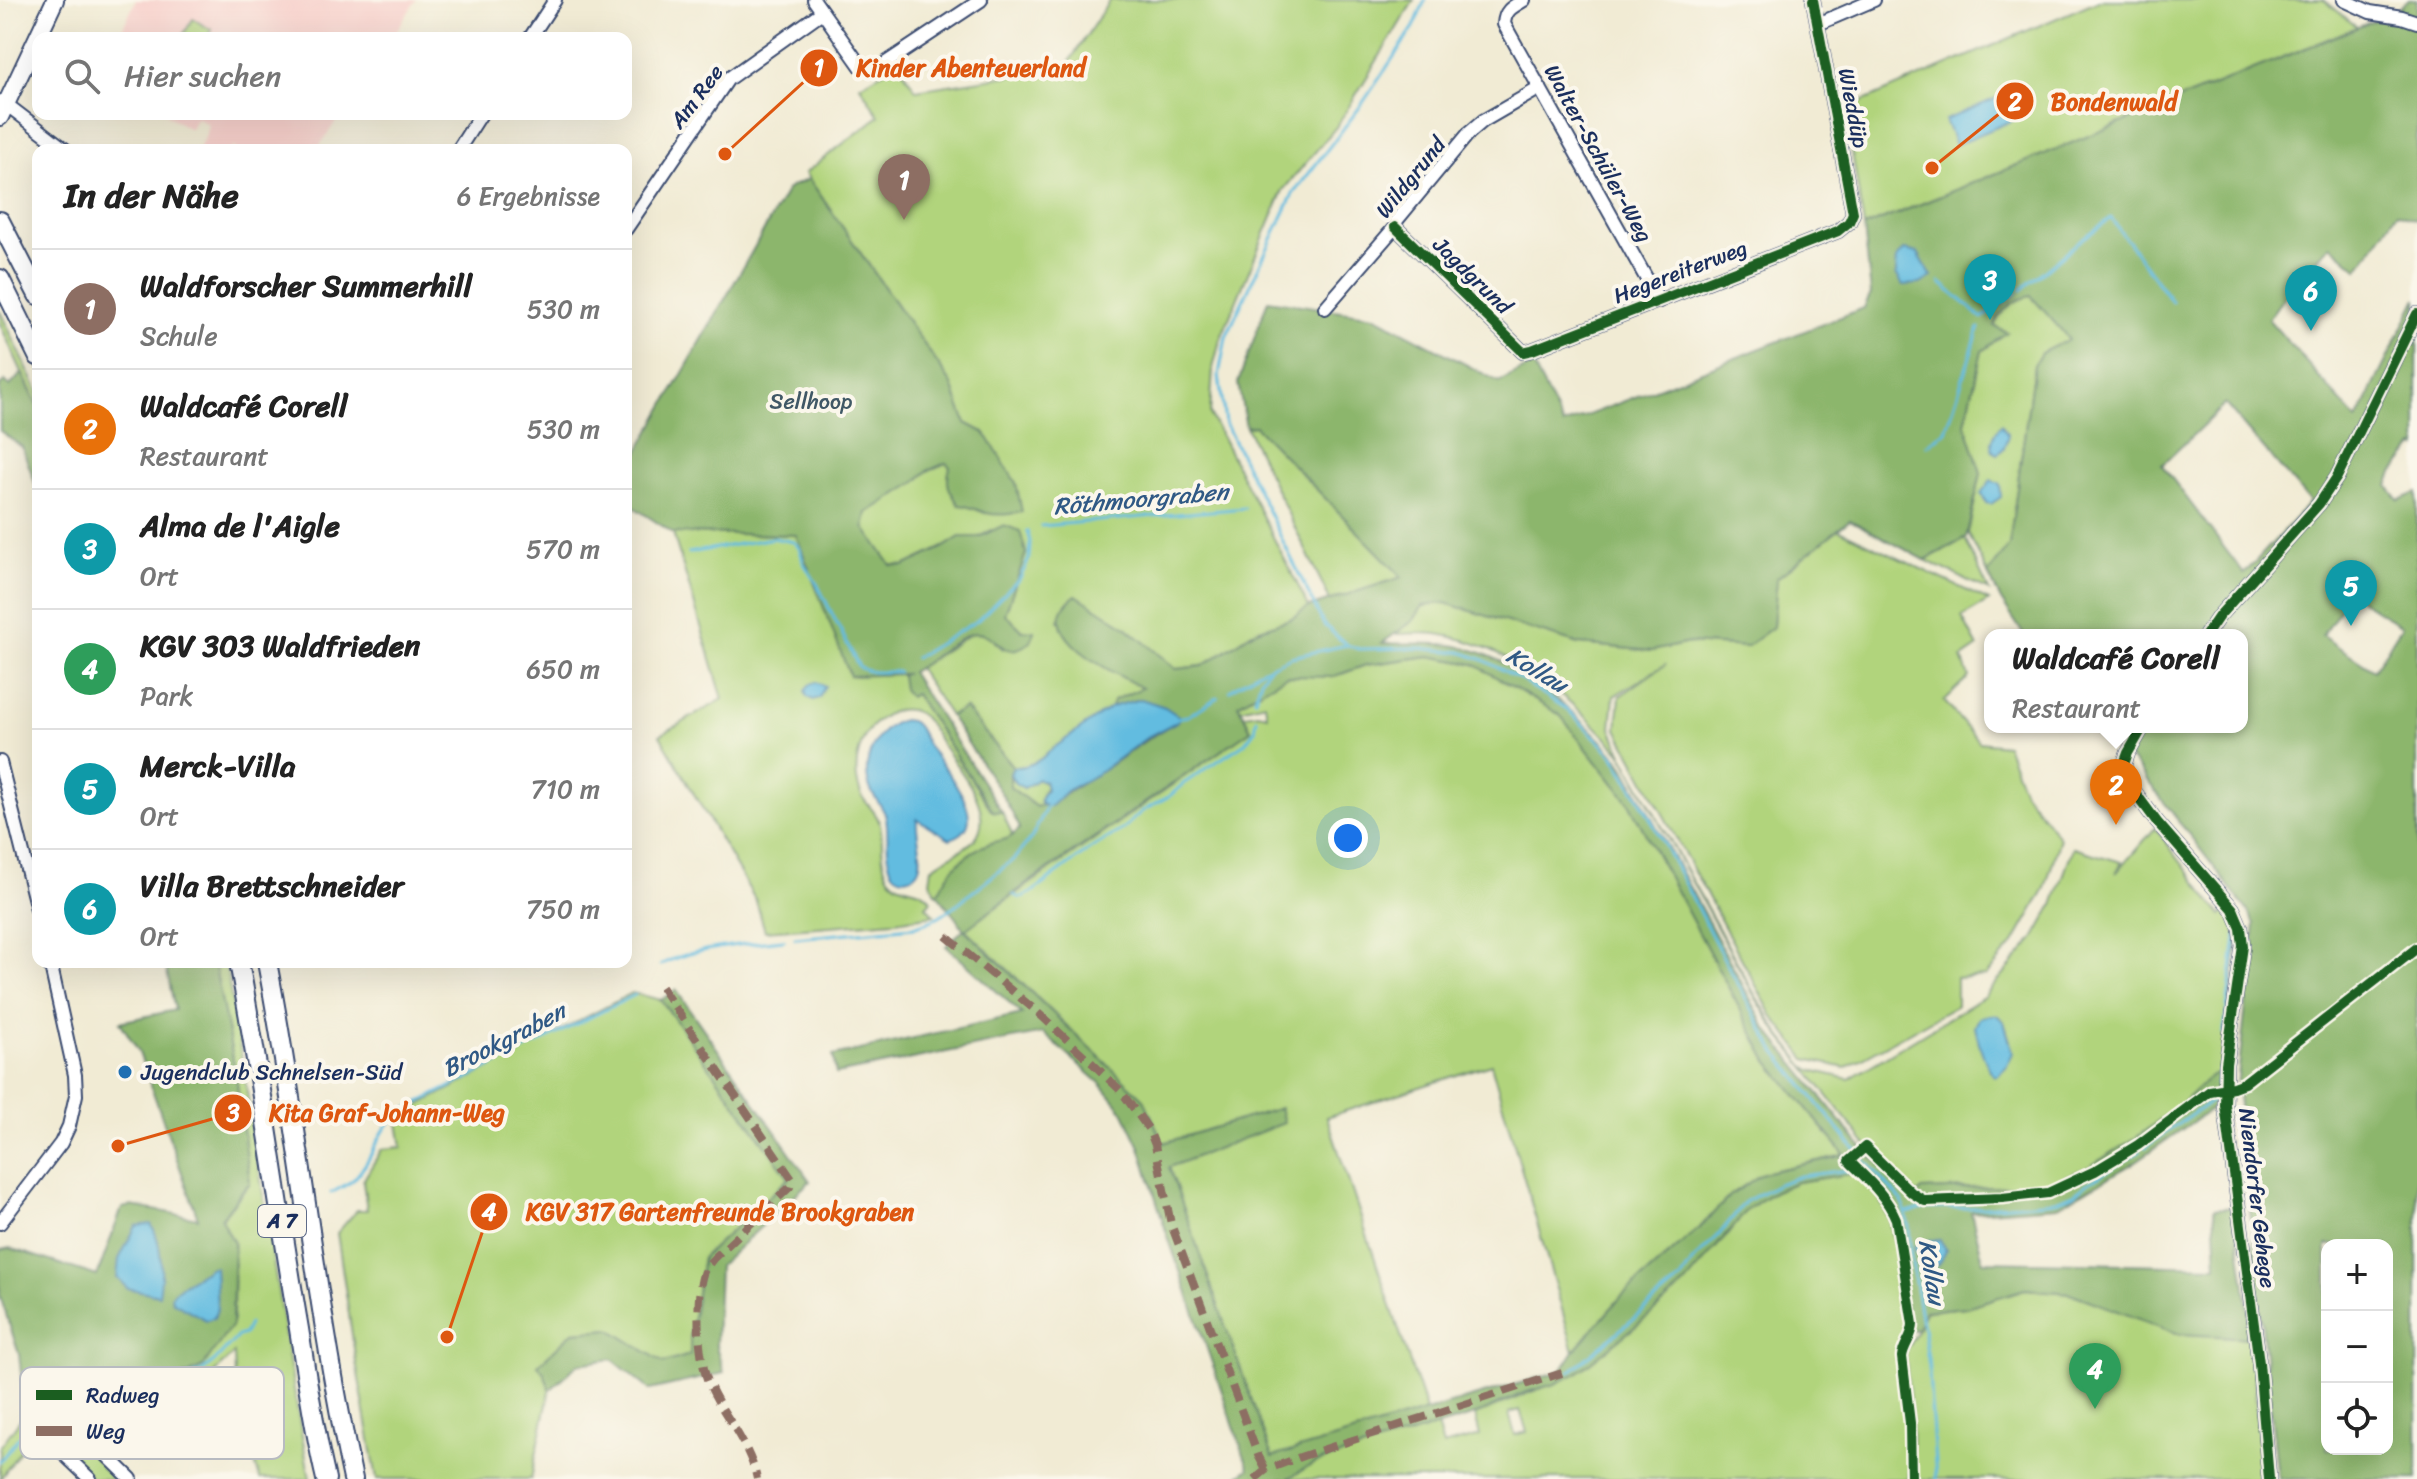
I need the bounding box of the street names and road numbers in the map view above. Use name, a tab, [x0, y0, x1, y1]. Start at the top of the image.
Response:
street label: Am Ree	[658, 55, 734, 138]
street label: Walter-Schüler-Weg	[1533, 57, 1664, 250]
street label: Wieddüp	[1827, 65, 1880, 152]
street label: Wildgrund	[1365, 127, 1457, 227]
street label: Jagdgrund	[1423, 226, 1523, 325]
street label: Hegereiterweg	[1607, 228, 1753, 315]
street label: Niendorfer Gehege	[2227, 1106, 2288, 1290]
road number: A 7	[258, 1205, 306, 1237]

